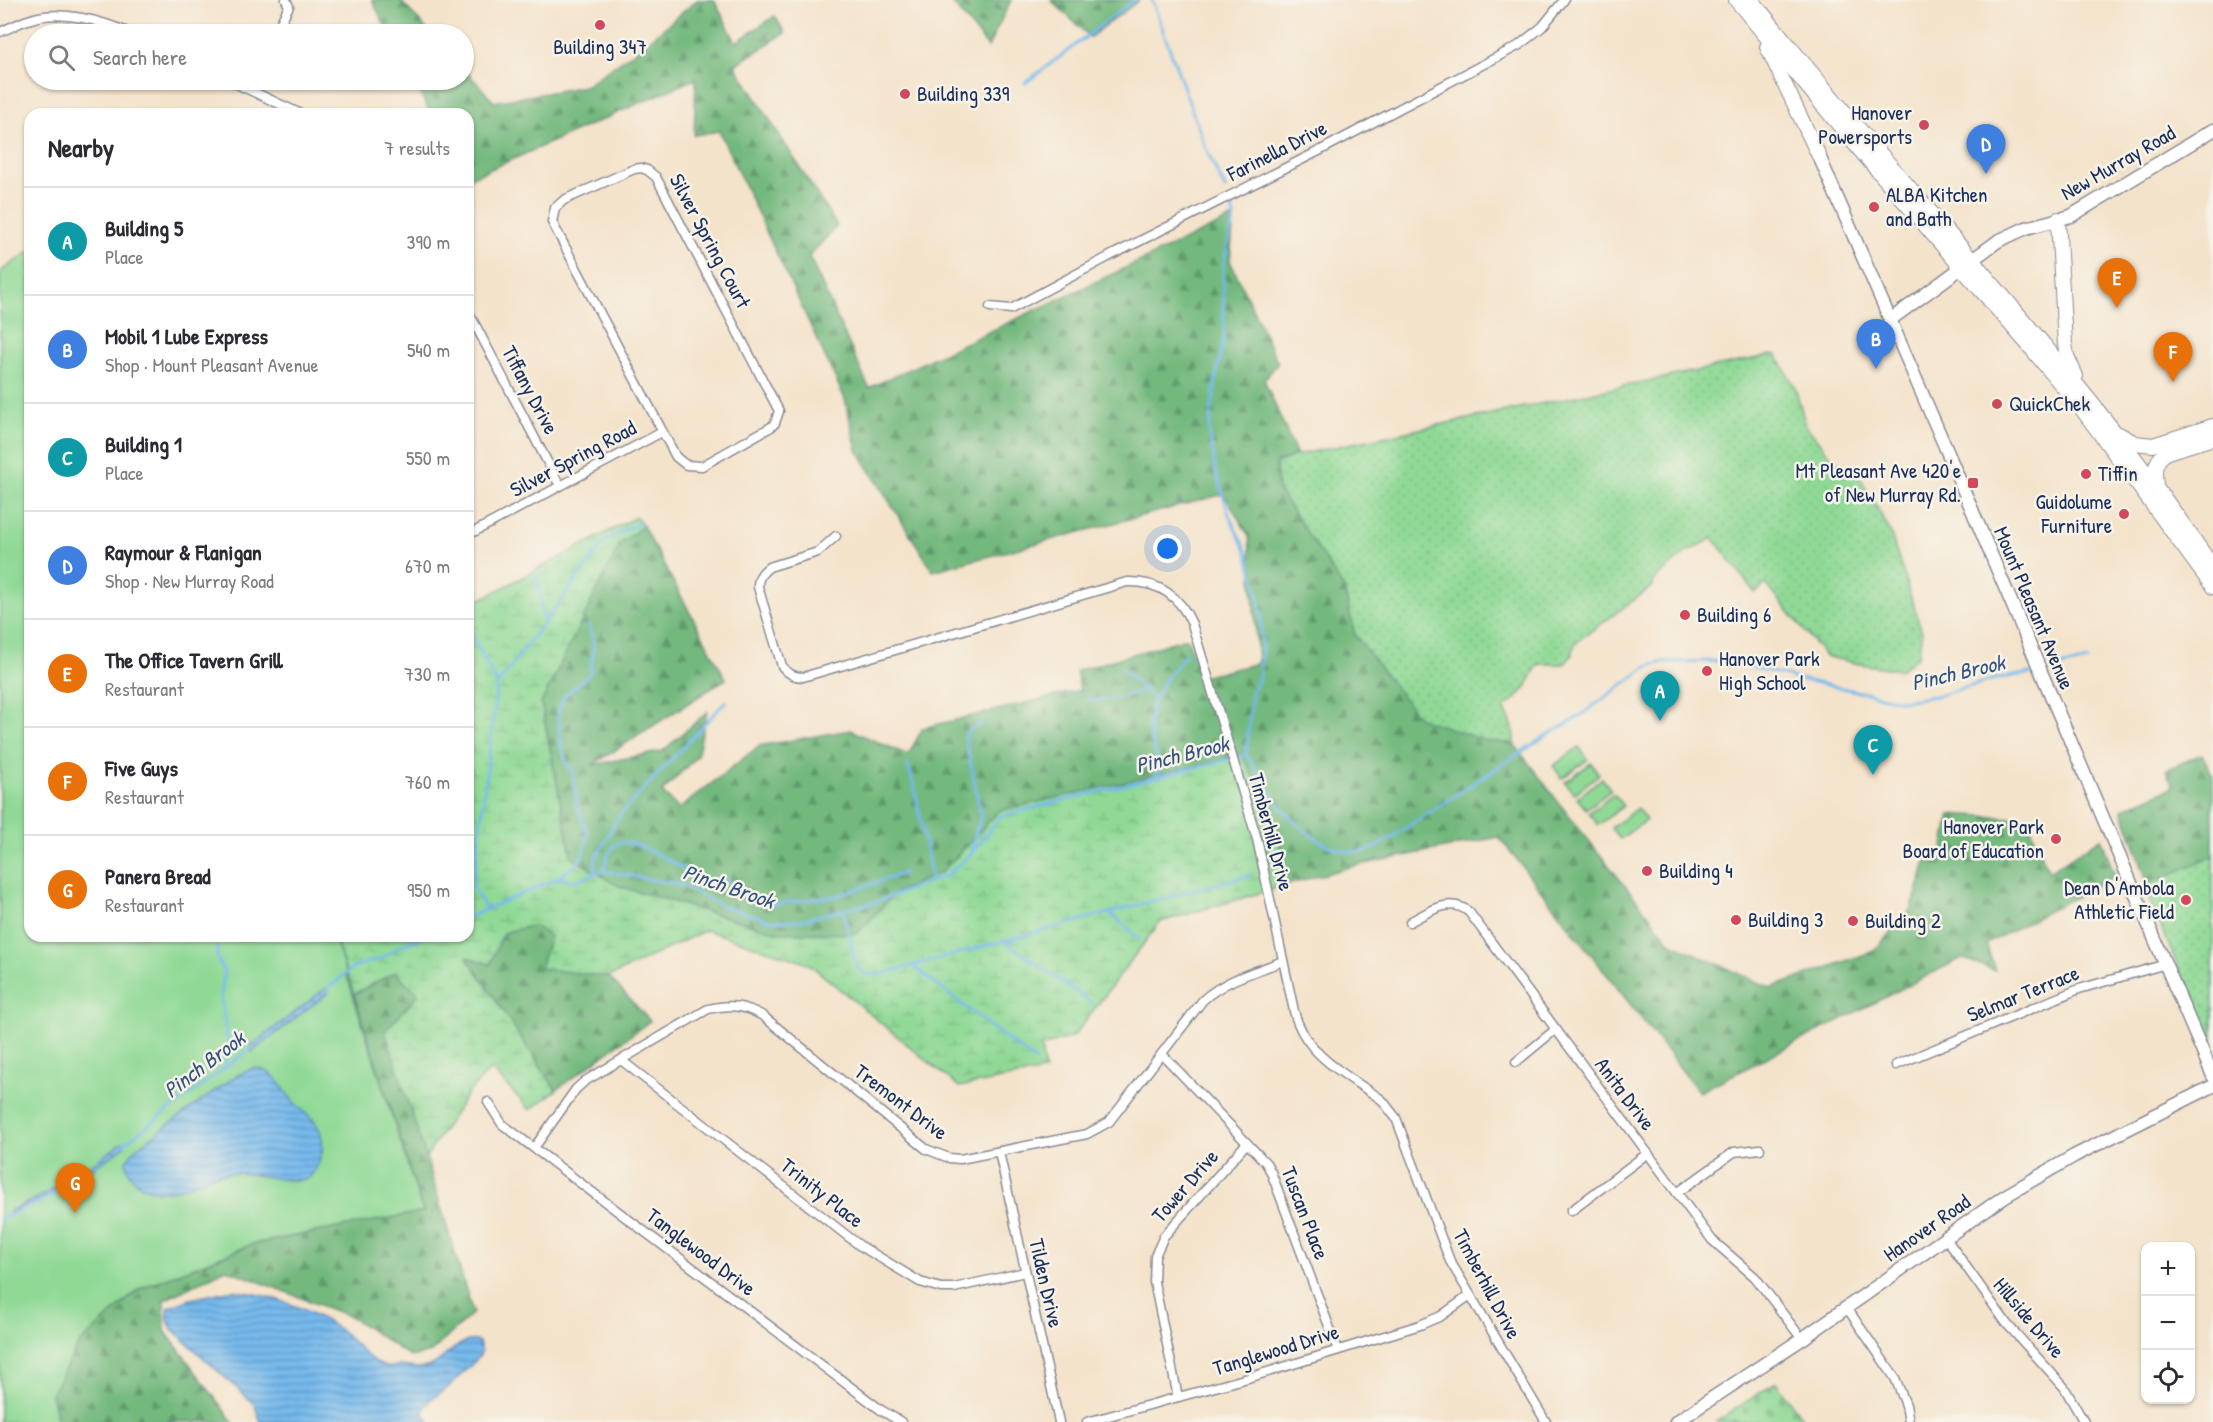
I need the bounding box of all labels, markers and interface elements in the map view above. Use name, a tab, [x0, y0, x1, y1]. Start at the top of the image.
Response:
marker: Building 347	[593, 18, 607, 32]
search box	[24, 24, 474, 90]
place label: Building 347	[553, 32, 647, 61]
icon: search	[45, 41, 78, 74]
text: Search here	[93, 42, 187, 72]
place label: Building 339	[917, 79, 1010, 108]
marker: Building 339	[898, 87, 912, 101]
place label: Hanover Powersports	[1818, 98, 1912, 151]
street label: Farinella Drive	[1221, 113, 1332, 189]
marker: Hanover Powersports	[1917, 118, 1931, 132]
street label: New Murray Road	[2055, 118, 2180, 207]
pin: D	[1966, 124, 2006, 174]
text: Nearby	[48, 130, 114, 165]
text: 7 results	[384, 134, 450, 161]
street label: Silver Spring Court	[663, 168, 758, 314]
place label: ALBA Kitchen and Bath	[1886, 180, 1988, 233]
marker: ALBA Kitchen and Bath	[1867, 200, 1881, 214]
text: Building 5	[105, 213, 183, 243]
text: A	[63, 228, 72, 255]
text: 390 m	[407, 228, 450, 255]
text: Place	[105, 243, 144, 270]
pin: E	[2098, 258, 2136, 308]
pin: B	[1856, 320, 1896, 369]
text: Mobil 1 Lube Express	[105, 321, 268, 351]
pin: F	[2154, 332, 2192, 382]
text: B	[62, 336, 73, 363]
text: 540 m	[407, 336, 450, 363]
street label: Tiffany Drive	[495, 340, 566, 439]
text: Shop · Mount Pleasant Avenue	[105, 351, 318, 378]
place label: QuickChek	[2009, 389, 2090, 418]
marker: QuickChek	[1990, 397, 2004, 411]
street label: Silver Spring Road	[505, 413, 641, 504]
text: Building 1	[105, 429, 182, 459]
text: C	[62, 444, 73, 471]
text: 550 m	[406, 444, 450, 471]
place label: Mt Pleasant Ave 420'e of New Murray Rd.	[1796, 456, 1961, 509]
text: Place	[105, 459, 144, 486]
place label: Tiffin	[2098, 459, 2138, 488]
marker: Tiffin	[2079, 467, 2093, 481]
marker: Mt Pleasant Ave 420'e of New Murray Rd.	[1966, 476, 1980, 490]
place label: Guidolume Furniture	[2036, 487, 2112, 540]
marker: Guidolume Furniture	[2117, 507, 2131, 521]
street label: Mount Pleasant Avenue	[1987, 522, 2082, 694]
your location	[1153, 534, 1182, 563]
text: Raymour & Flanigan	[105, 537, 262, 567]
text: D	[63, 552, 72, 579]
text: 670 m	[405, 552, 450, 579]
text: Shop · New Murray Road	[105, 567, 274, 594]
place label: Building 6	[1697, 600, 1771, 629]
marker: Building 6	[1678, 608, 1692, 622]
place label: Hanover Park High School	[1719, 644, 1820, 697]
text: The Office Tavern Grill	[105, 645, 283, 675]
water label: Pinch Brook	[1908, 646, 2009, 697]
text: E	[63, 660, 72, 687]
text: 730 m	[404, 660, 450, 687]
marker: Hanover Park High School	[1700, 664, 1714, 678]
pin: A	[1640, 672, 1680, 721]
text: Restaurant	[105, 675, 184, 702]
pin: C	[1854, 726, 1892, 775]
water label: Pinch Brook	[1132, 728, 1233, 780]
text: Five Guys	[105, 753, 178, 783]
text: F	[64, 768, 71, 795]
text: 760 m	[405, 768, 450, 795]
street label: Timberhill Drive	[1242, 770, 1301, 894]
text: Restaurant	[105, 783, 184, 810]
place label: Hanover Park Board of Education	[1903, 812, 2044, 865]
marker: Hanover Park Board of Education	[2049, 832, 2063, 846]
water label: Pinch Brook	[679, 856, 780, 916]
place label: Building 4	[1659, 856, 1733, 885]
text: Panera Bread	[105, 861, 211, 891]
marker: Building 4	[1640, 864, 1654, 878]
place label: Dean D'Ambola Athletic Field	[2064, 873, 2174, 926]
text: G	[63, 876, 72, 903]
text: 950 m	[407, 876, 450, 903]
text: Restaurant	[105, 891, 184, 918]
marker: Dean D'Ambola Athletic Field	[2179, 893, 2193, 907]
place label: Building 3	[1748, 905, 1823, 934]
place label: Building 2	[1865, 906, 1941, 935]
marker: Building 3	[1729, 913, 1743, 927]
marker: Building 2	[1846, 914, 1860, 928]
street label: Selmar Terrace	[1963, 958, 2083, 1029]
water label: Pinch Brook	[157, 1022, 252, 1104]
street label: Anita Drive	[1588, 1051, 1662, 1136]
street label: Tremont Drive	[849, 1057, 954, 1146]
street label: Tower Drive	[1145, 1143, 1225, 1229]
street label: Trinity Place	[775, 1151, 870, 1234]
street label: Tuscan Place	[1274, 1162, 1336, 1264]
pin: G	[56, 1164, 94, 1213]
street label: Hanover Road	[1877, 1187, 1976, 1268]
street label: Tanglewood Drive	[641, 1201, 762, 1302]
street label: Timberhill Drive	[1446, 1224, 1529, 1344]
street label: Tilden Drive	[1022, 1236, 1071, 1330]
map controls	[2141, 1242, 2195, 1404]
button: +	[2141, 1242, 2195, 1296]
street label: Hillside Drive	[1987, 1271, 2072, 1364]
button: −	[2141, 1296, 2195, 1350]
street label: Tanglewood Drive	[1209, 1317, 1342, 1382]
button: locate	[2141, 1350, 2195, 1404]

